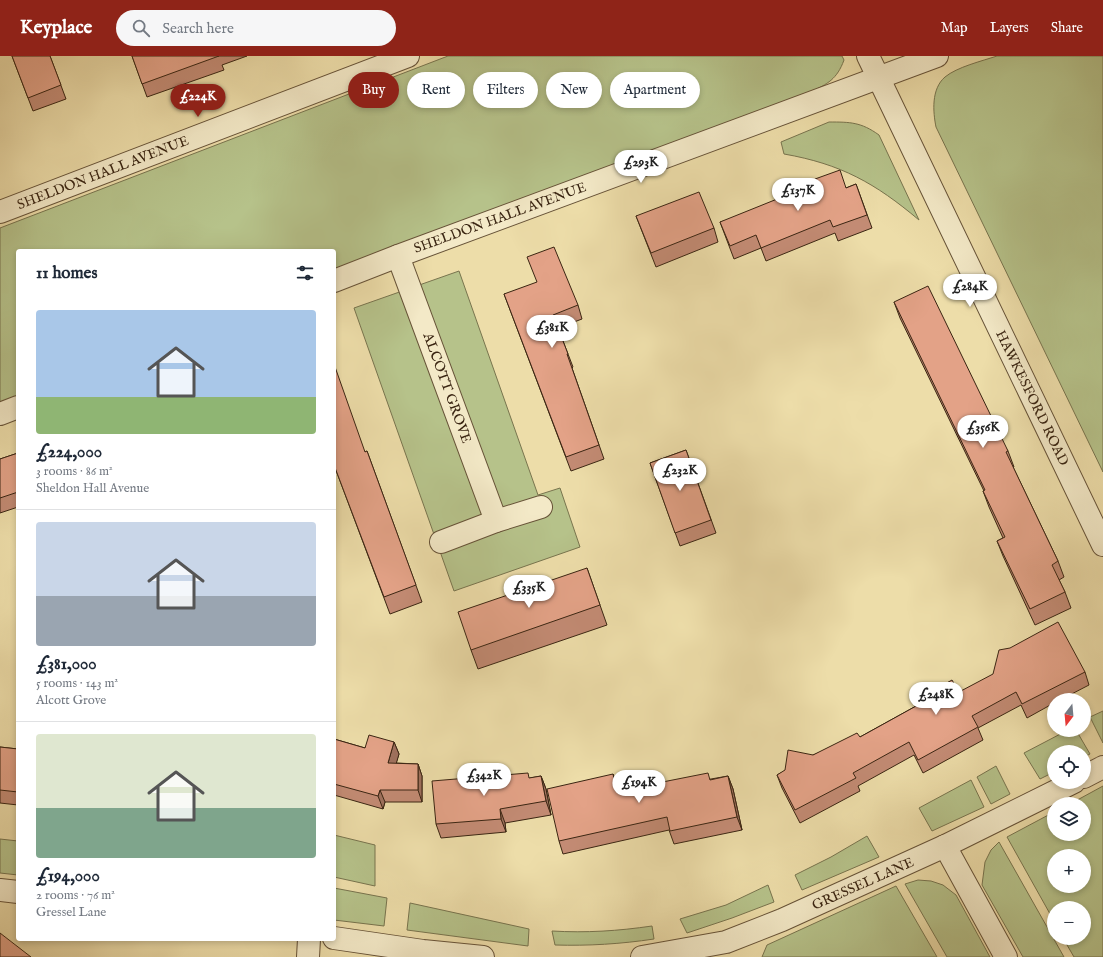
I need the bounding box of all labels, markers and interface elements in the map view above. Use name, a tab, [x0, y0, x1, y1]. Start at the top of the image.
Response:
search box	[116, 10, 396, 46]
text: Keyplace	[20, 16, 92, 40]
icon: search	[130, 17, 152, 39]
text: Search here	[162, 19, 234, 38]
text: Map	[941, 19, 968, 37]
text: Layers	[990, 19, 1029, 37]
text: Share	[1051, 19, 1083, 37]
chip: Buy	[348, 72, 399, 108]
chip: Rent	[407, 72, 465, 108]
chip: Filters	[473, 72, 538, 108]
chip: New	[546, 72, 602, 108]
chip: Apartment	[610, 72, 700, 108]
pin: £224K	[170, 84, 226, 118]
text: £224K	[180, 88, 216, 105]
street label: SHELDON HALL AVENUE	[15, 132, 192, 214]
pin: £293K	[613, 150, 669, 184]
text: £293K	[623, 154, 659, 171]
street label: SHELDON HALL AVENUE	[411, 178, 589, 258]
pin: £137K	[770, 178, 826, 212]
text: £137K	[781, 182, 815, 199]
icon: filters	[294, 262, 316, 284]
text: 11 homes	[36, 263, 97, 284]
pin: £284K	[942, 274, 998, 308]
text: £284K	[952, 278, 988, 295]
pin: £381K	[524, 315, 580, 349]
text: £381K	[535, 319, 569, 336]
street label: HAWKESFORD ROAD	[991, 327, 1073, 469]
street label: ALCOTT GROVE	[418, 329, 475, 446]
icon: home	[140, 336, 212, 408]
pin: £356K	[955, 415, 1011, 449]
text: £356K	[966, 419, 1000, 436]
text: £224,000	[36, 442, 102, 463]
pin: £232K	[652, 458, 708, 492]
text: £232K	[662, 462, 698, 479]
text: 3 rooms · 86 m²	[36, 463, 113, 480]
text: Sheldon Hall Avenue	[36, 480, 149, 497]
icon: home	[140, 548, 212, 620]
pin: £335K	[501, 575, 557, 609]
text: £335K	[513, 579, 545, 596]
text: £381,000	[36, 654, 97, 675]
text: 5 rooms · 143 m²	[36, 675, 118, 692]
pin: £248K	[908, 682, 964, 716]
text: £248K	[918, 686, 954, 703]
text: Alcott Grove	[36, 692, 106, 709]
north arrow	[1047, 693, 1091, 737]
map controls	[1047, 693, 1091, 945]
button: locate	[1047, 745, 1091, 789]
icon: home	[140, 760, 212, 832]
pin: £342K	[456, 763, 512, 797]
text: £342K	[466, 767, 502, 784]
pin: £194K	[611, 770, 667, 804]
text: £194K	[621, 774, 657, 791]
button: layers	[1047, 797, 1091, 841]
button: +	[1047, 849, 1091, 893]
street label: GRESSEL LANE	[809, 853, 917, 915]
text: £194,000	[36, 866, 100, 887]
text: 2 rooms · 76 m²	[36, 887, 115, 904]
button: −	[1047, 901, 1091, 945]
text: Gressel Lane	[36, 904, 106, 921]

